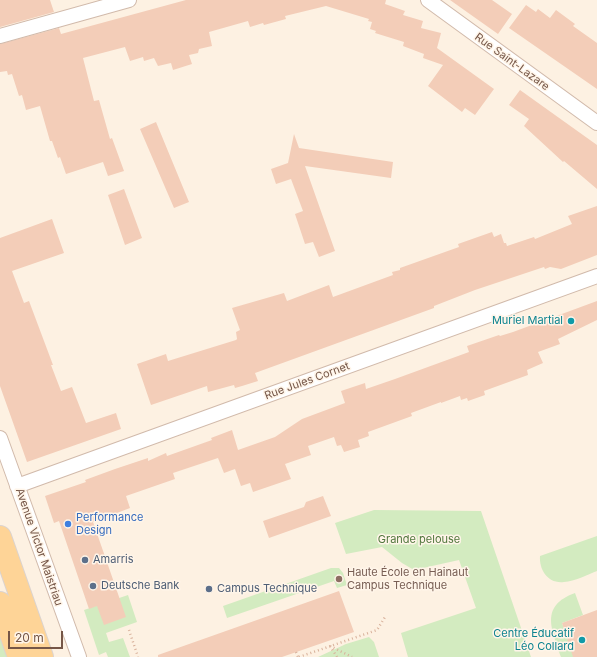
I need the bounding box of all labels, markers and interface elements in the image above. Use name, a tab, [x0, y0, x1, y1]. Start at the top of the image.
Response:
street label: Rue Saint-Lazare	[472, 31, 552, 93]
place label: Muriel Martial	[492, 314, 563, 328]
marker: Muriel Martial	[566, 316, 576, 326]
street label: Rue Jules Cornet	[263, 360, 351, 402]
street label: Avenue Victor Maistriau	[13, 486, 65, 608]
place label: Performance Design	[76, 511, 143, 537]
marker: Performance Design	[63, 519, 73, 529]
park label: Grande pelouse	[378, 533, 460, 547]
place label: Amarris	[93, 553, 133, 567]
marker: Amarris	[80, 555, 90, 565]
place label: Haute École en Hainaut Campus Technique	[347, 566, 468, 592]
marker: Haute École en Hainaut Campus Technique	[334, 574, 344, 584]
place label: Deutsche Bank	[101, 579, 179, 593]
marker: Deutsche Bank	[88, 581, 98, 591]
place label: Campus Technique	[217, 582, 317, 596]
marker: Campus Technique	[204, 584, 214, 594]
scale bar	[10, 623, 65, 649]
place label: Centre Éducatif Léo Collard	[493, 627, 574, 653]
text: 20 m	[15, 630, 44, 645]
marker: Centre Éducatif Léo Collard	[577, 635, 587, 645]

